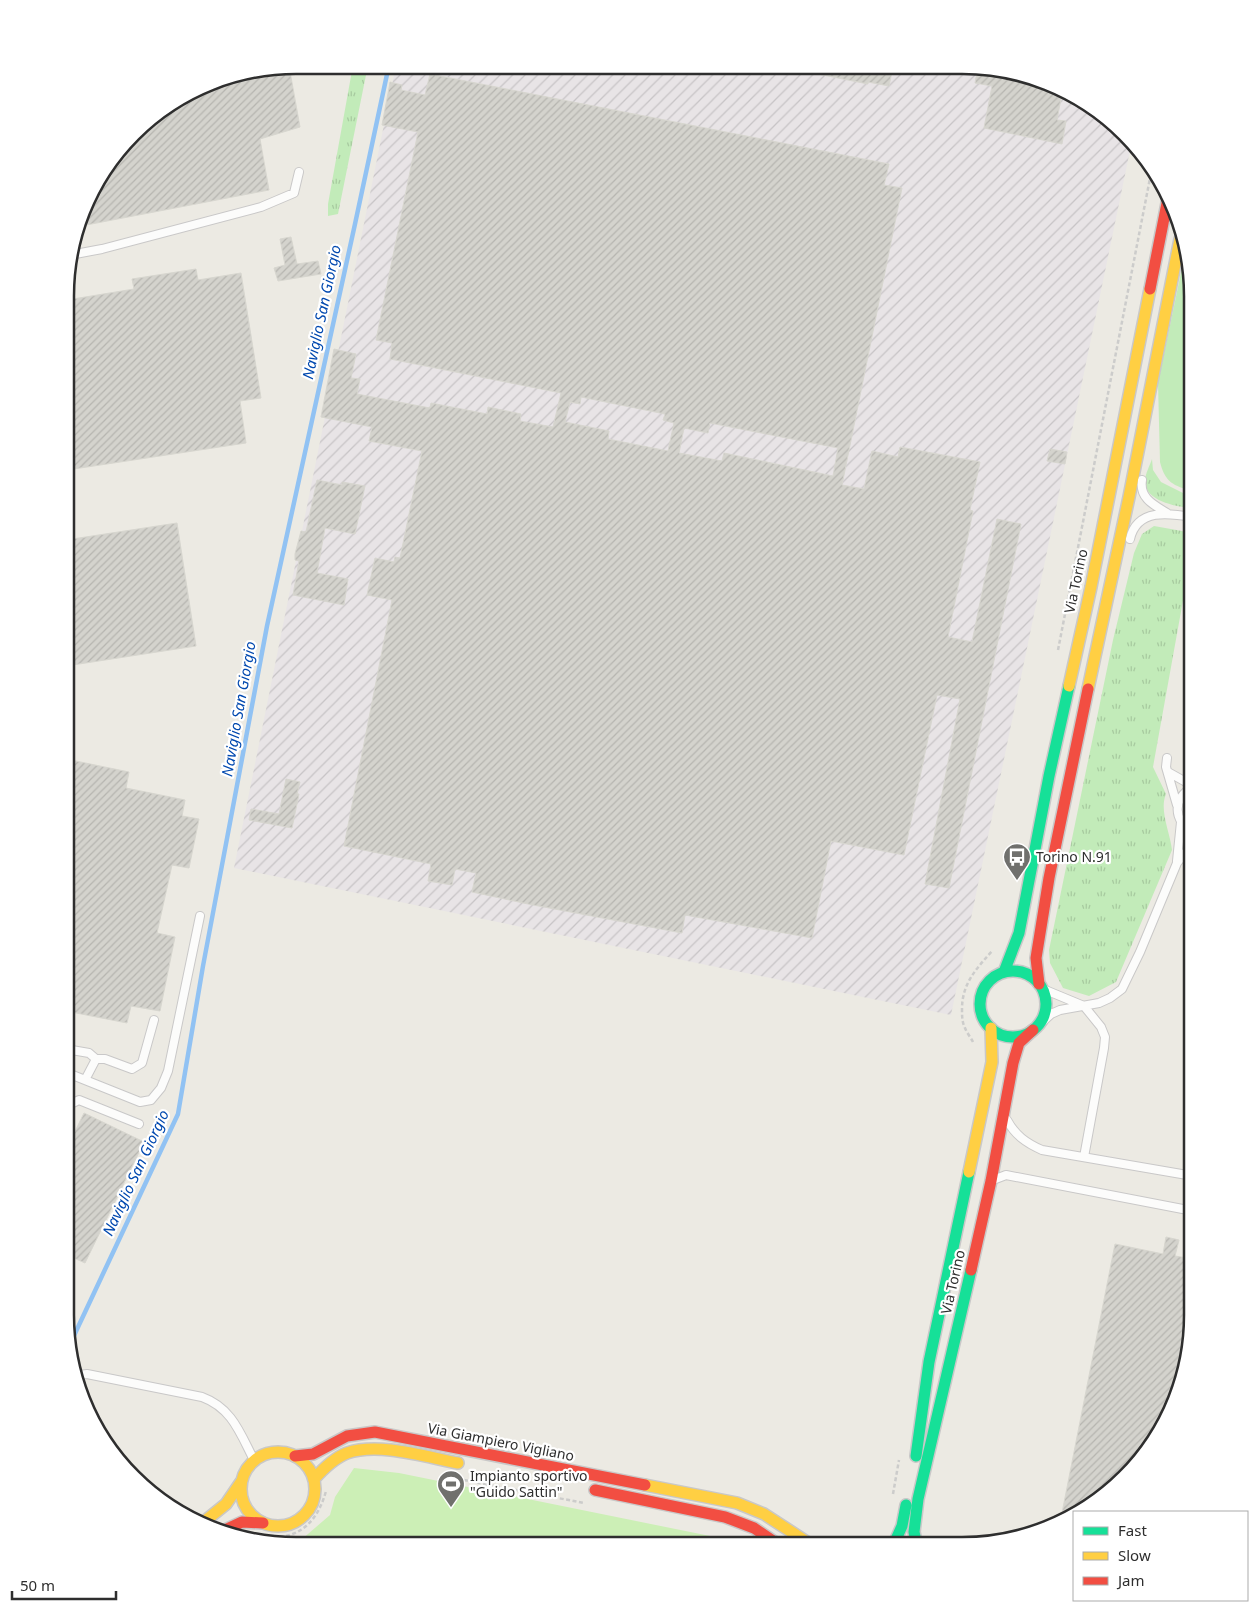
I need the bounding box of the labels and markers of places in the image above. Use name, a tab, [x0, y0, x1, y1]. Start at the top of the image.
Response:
bus stop icon: Torino N.91	[1002, 842, 1032, 881]
place label: Torino N.91	[1036, 847, 1112, 866]
place label: Impianto sportivo "Guido Sattin"	[470, 1466, 588, 1501]
sports icon: Impianto sportivo "Guido Sattin"	[436, 1469, 466, 1508]

